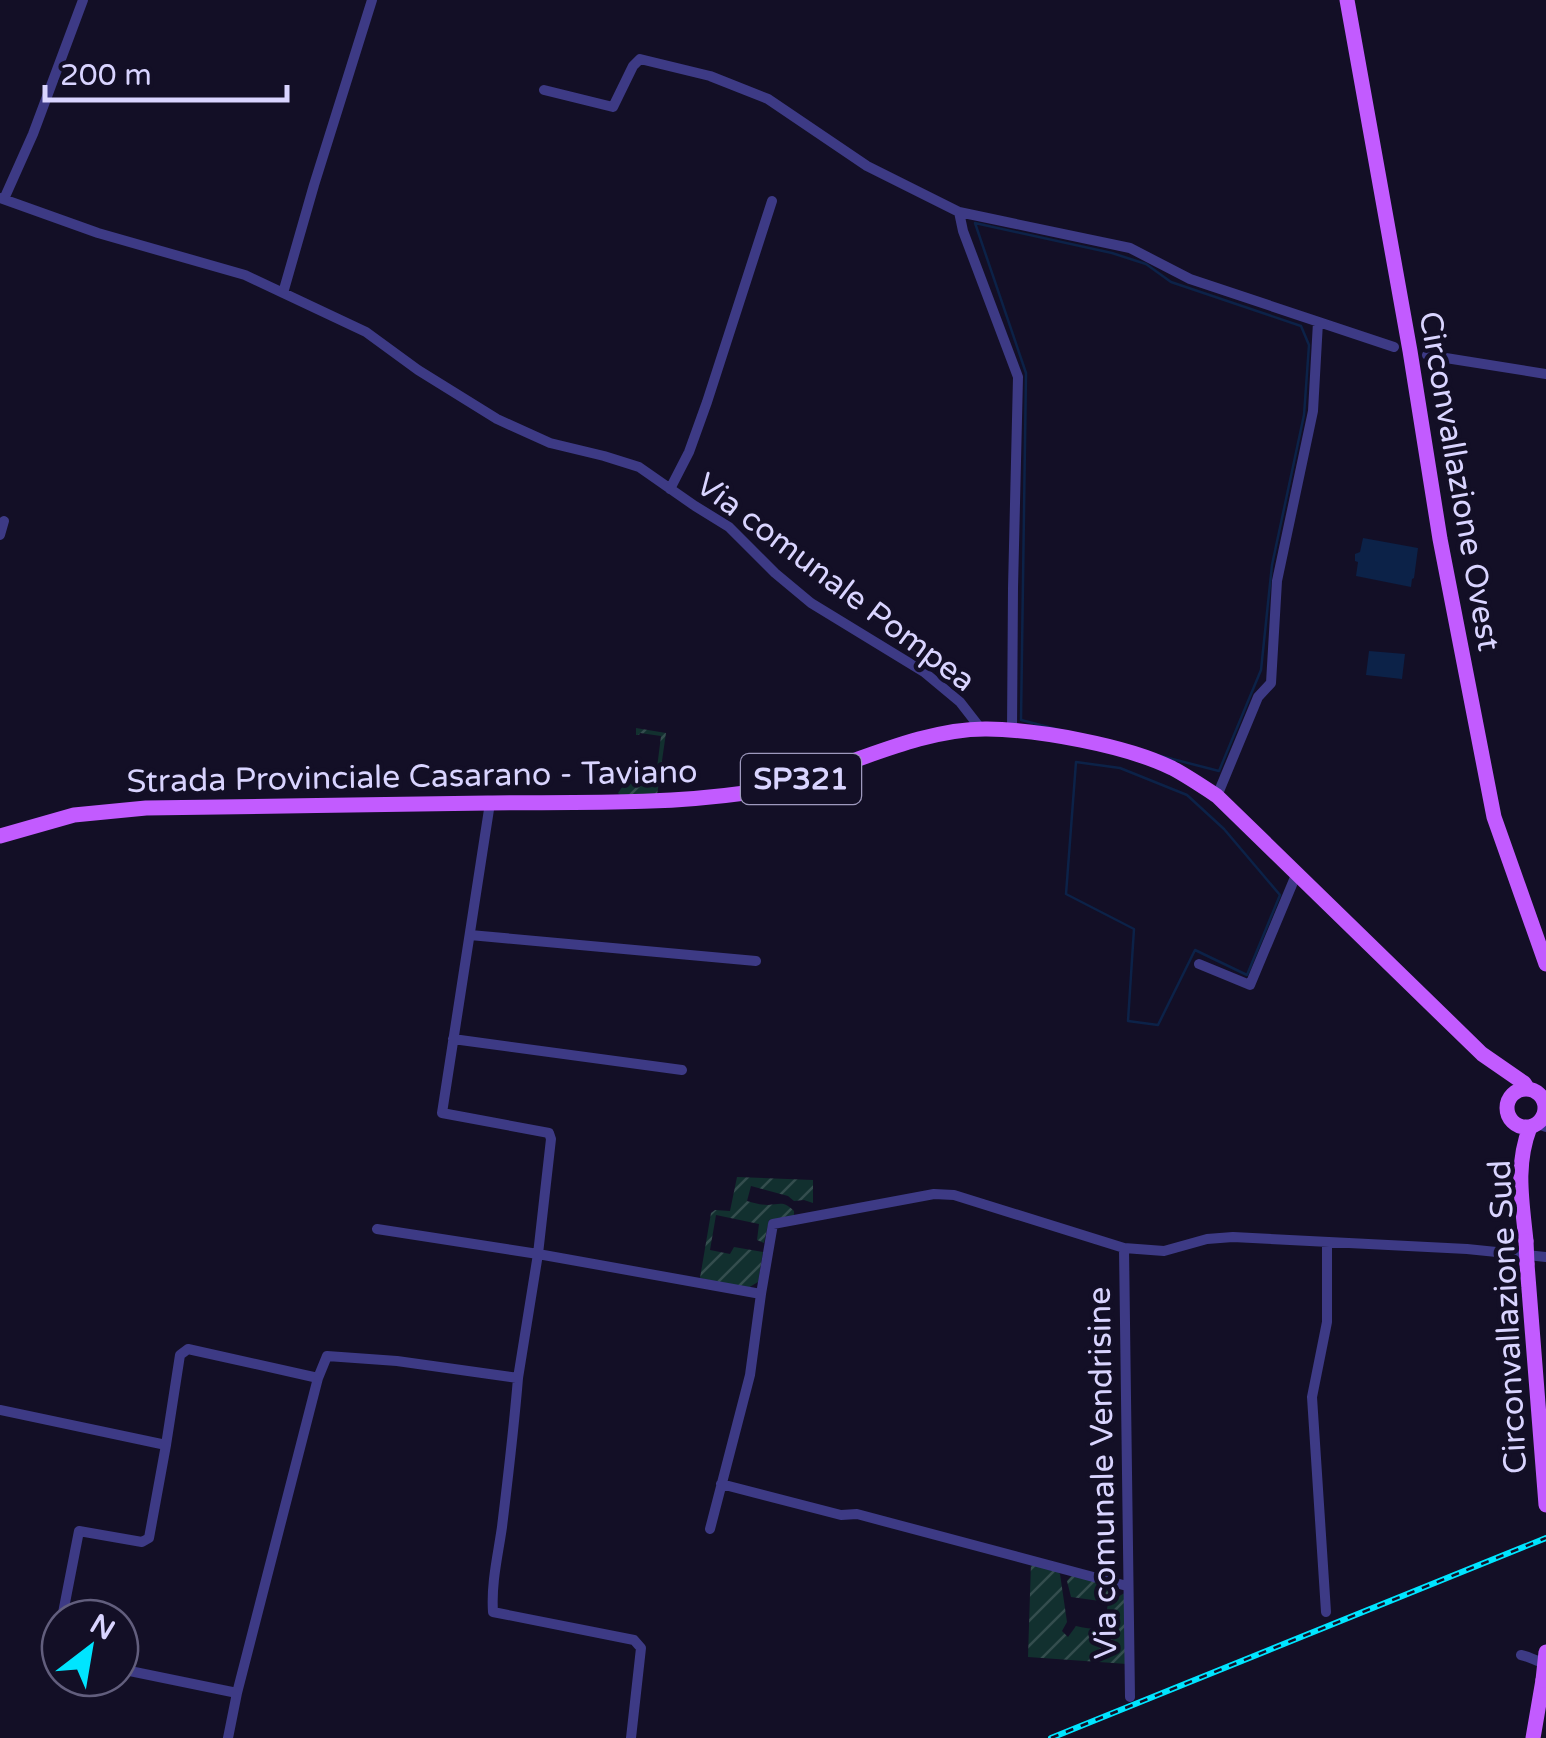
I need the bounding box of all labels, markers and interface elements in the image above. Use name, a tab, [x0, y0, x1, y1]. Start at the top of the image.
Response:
scale bar	[45, 40, 288, 102]
text: 200 m	[60, 57, 152, 94]
street label: Circonvallazione Ovest	[1410, 309, 1508, 654]
street label: Via comunale Pompea	[688, 466, 982, 700]
street label: Strada Provinciale Casarano - Taviano	[126, 753, 698, 801]
road number: SP321	[741, 754, 861, 804]
street label: Circonvallazione Sud	[1481, 1159, 1535, 1475]
street label: Via comunale Vendrisine	[1081, 1286, 1125, 1660]
north arrow	[40, 1598, 140, 1698]
text: N	[84, 1607, 121, 1648]

